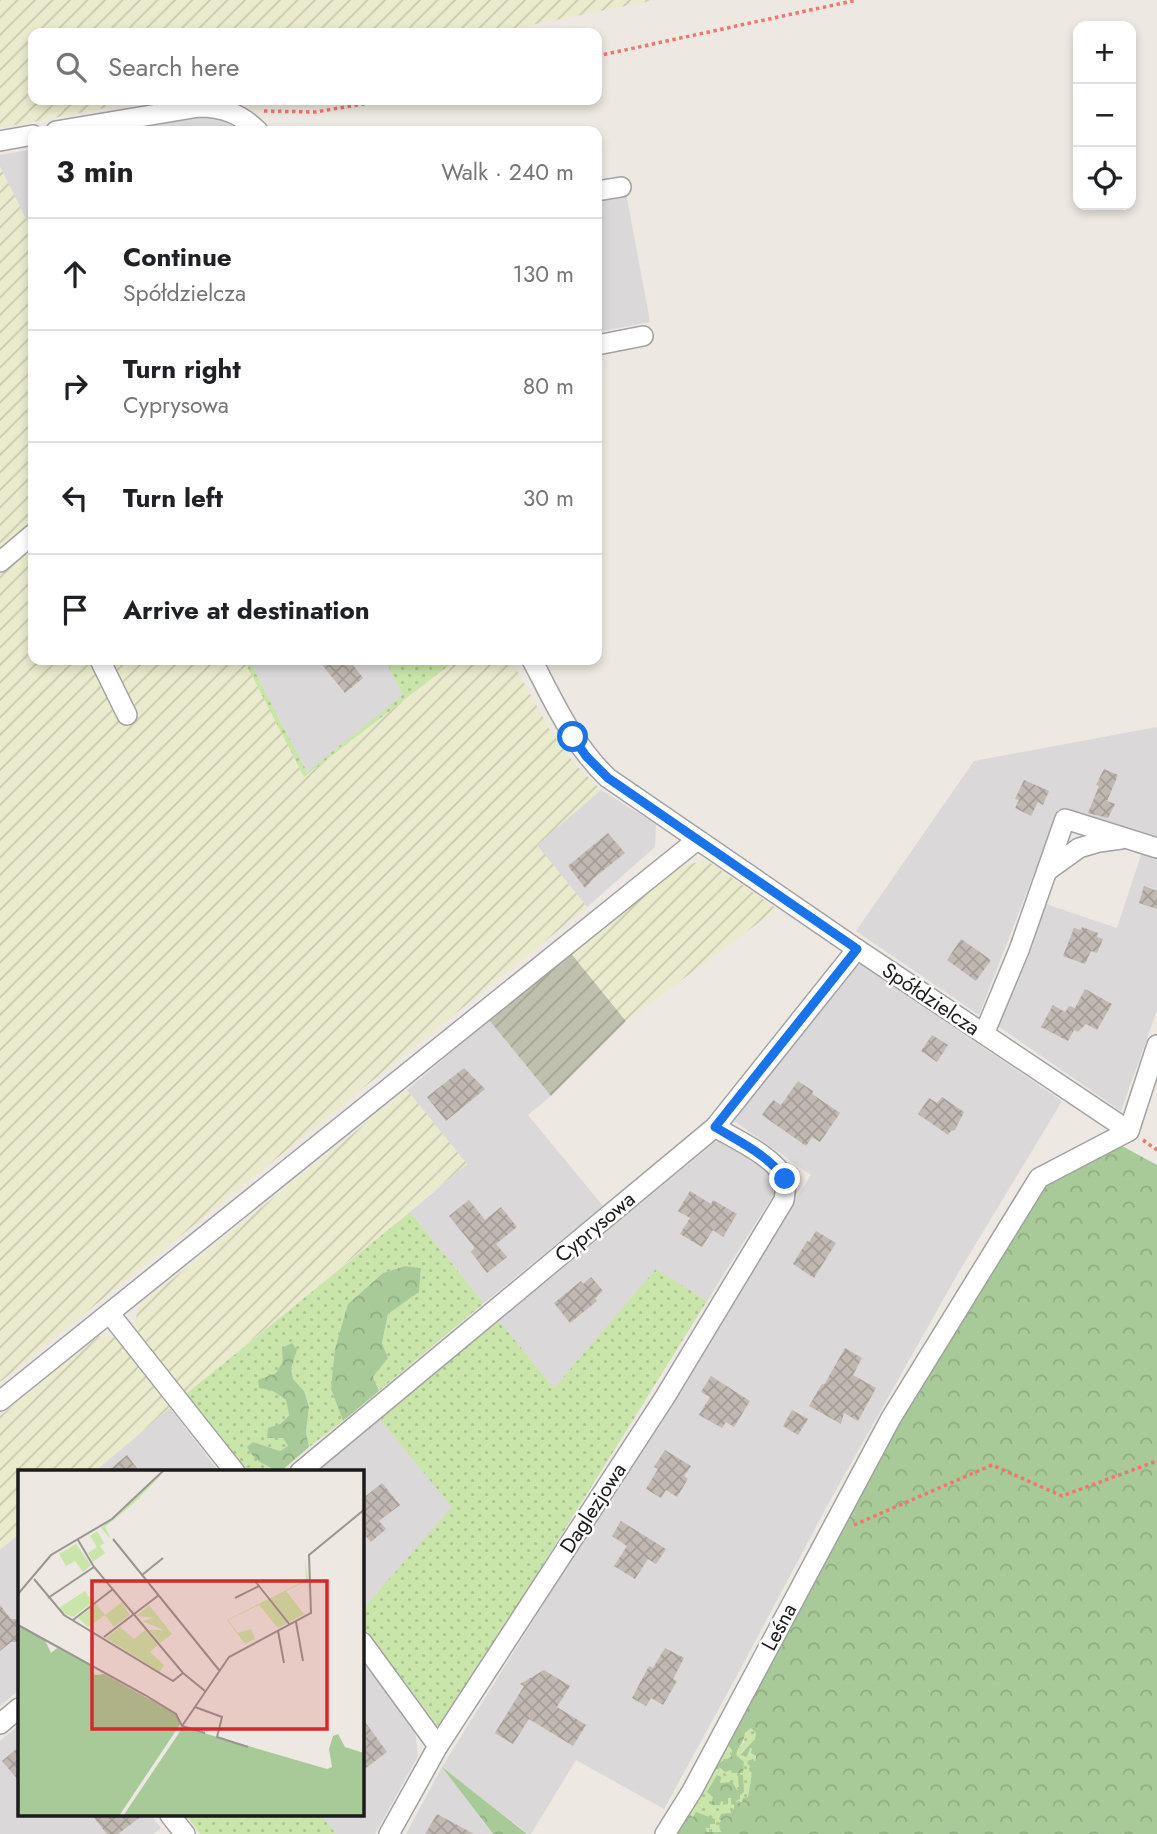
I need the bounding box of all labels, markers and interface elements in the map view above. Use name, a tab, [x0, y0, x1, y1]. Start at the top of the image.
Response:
map controls	[1073, 21, 1136, 210]
button: +	[1073, 21, 1136, 84]
search box	[28, 28, 602, 105]
icon: search	[52, 48, 90, 86]
text: Search here	[108, 48, 240, 86]
button: −	[1073, 84, 1136, 147]
button: locate	[1073, 147, 1136, 210]
text: 3 min	[56, 150, 134, 193]
text: Walk · 240 m	[441, 155, 574, 189]
text: Continue	[123, 238, 232, 276]
icon: ahead	[56, 255, 94, 293]
text: 130 m	[512, 257, 574, 291]
text: Spółdzielcza	[123, 276, 246, 310]
text: Turn right	[123, 350, 241, 388]
icon: right	[56, 367, 94, 405]
text: 80 m	[523, 369, 574, 403]
text: Cyprysowa	[123, 388, 229, 422]
icon: left	[56, 479, 94, 517]
text: Turn left	[123, 479, 223, 517]
text: 30 m	[523, 481, 574, 515]
icon: arrive	[56, 591, 94, 629]
text: Arrive at destination	[123, 591, 370, 629]
route start	[557, 721, 588, 752]
street label: Spółdzielcza	[876, 955, 986, 1043]
route end	[769, 1163, 800, 1194]
street label: Cyprysowa	[548, 1184, 642, 1270]
street label: Daglezjowa	[553, 1457, 633, 1559]
inset map	[18, 1470, 364, 1816]
street label: Leśna	[754, 1598, 804, 1656]

